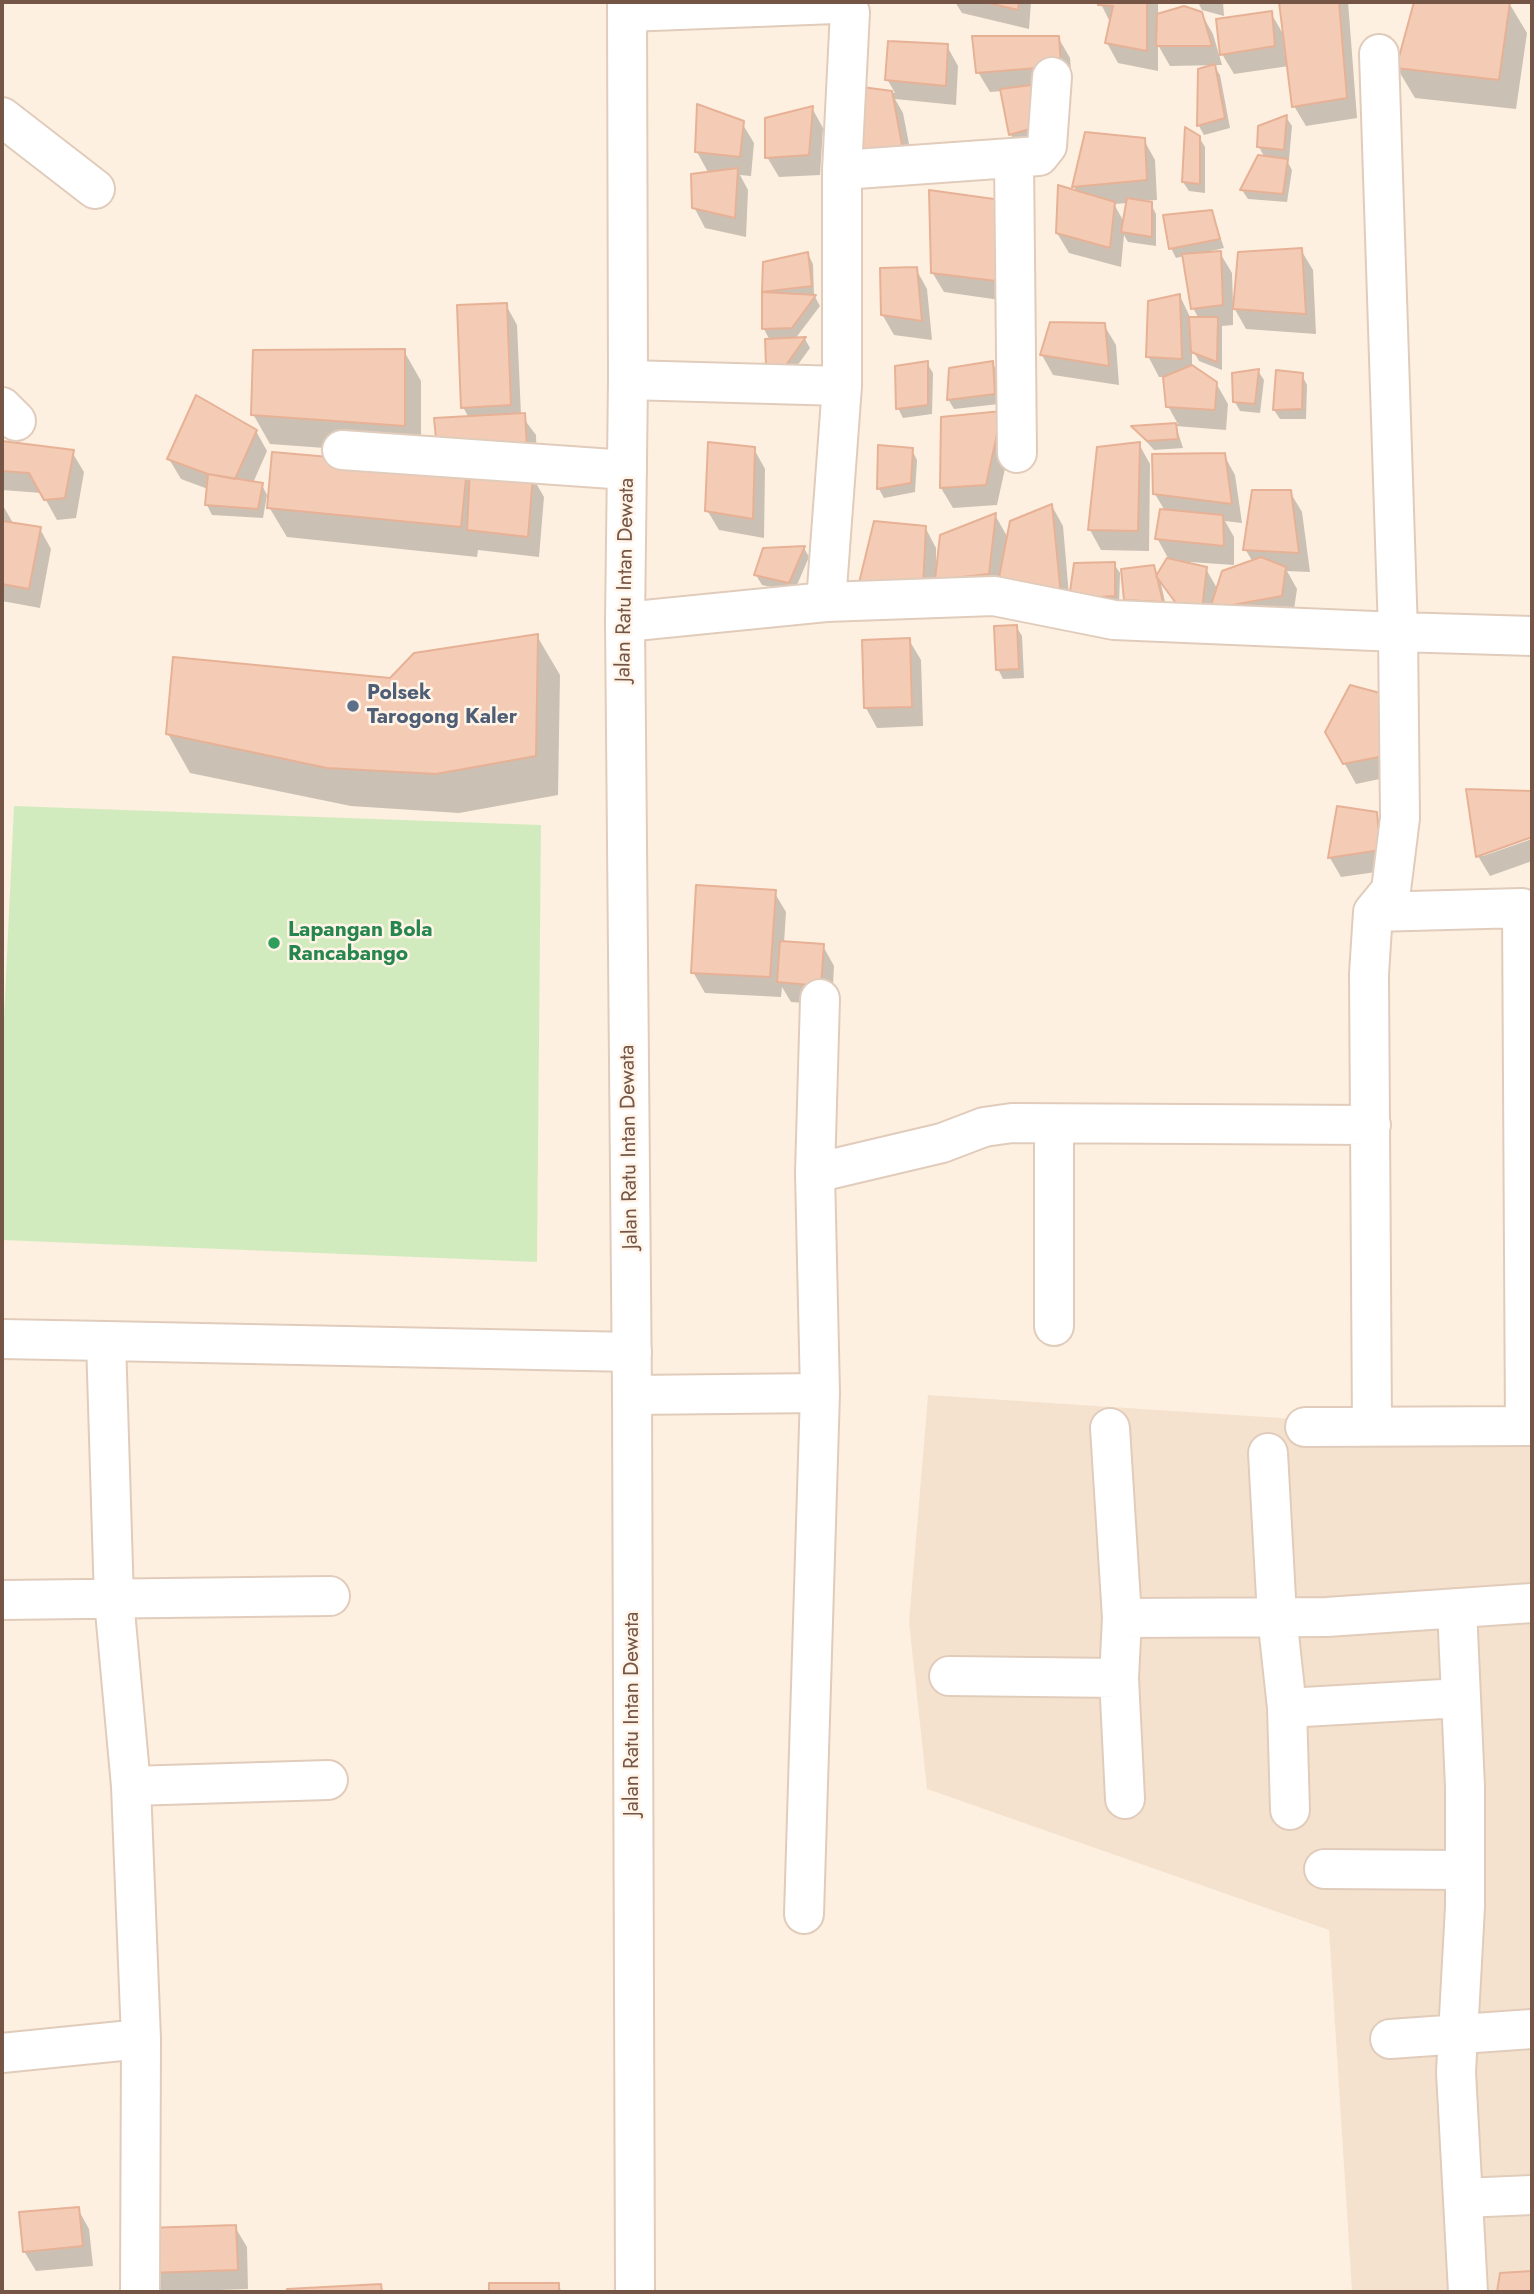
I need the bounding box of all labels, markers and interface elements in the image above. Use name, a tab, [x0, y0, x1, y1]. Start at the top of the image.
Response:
street label: Jalan Ratu Intan Dewata	[612, 478, 640, 682]
place label: Polsek Tarogong Kaler	[367, 681, 517, 731]
marker: Polsek Tarogong Kaler	[345, 698, 361, 714]
place label: Lapangan Bola Rancabango	[288, 918, 433, 968]
marker: Lapangan Bola Rancabango	[266, 935, 282, 951]
street label: Jalan Ratu Intan Dewata	[616, 1045, 644, 1249]
street label: Jalan Ratu Intan Dewata	[620, 1612, 646, 1816]

